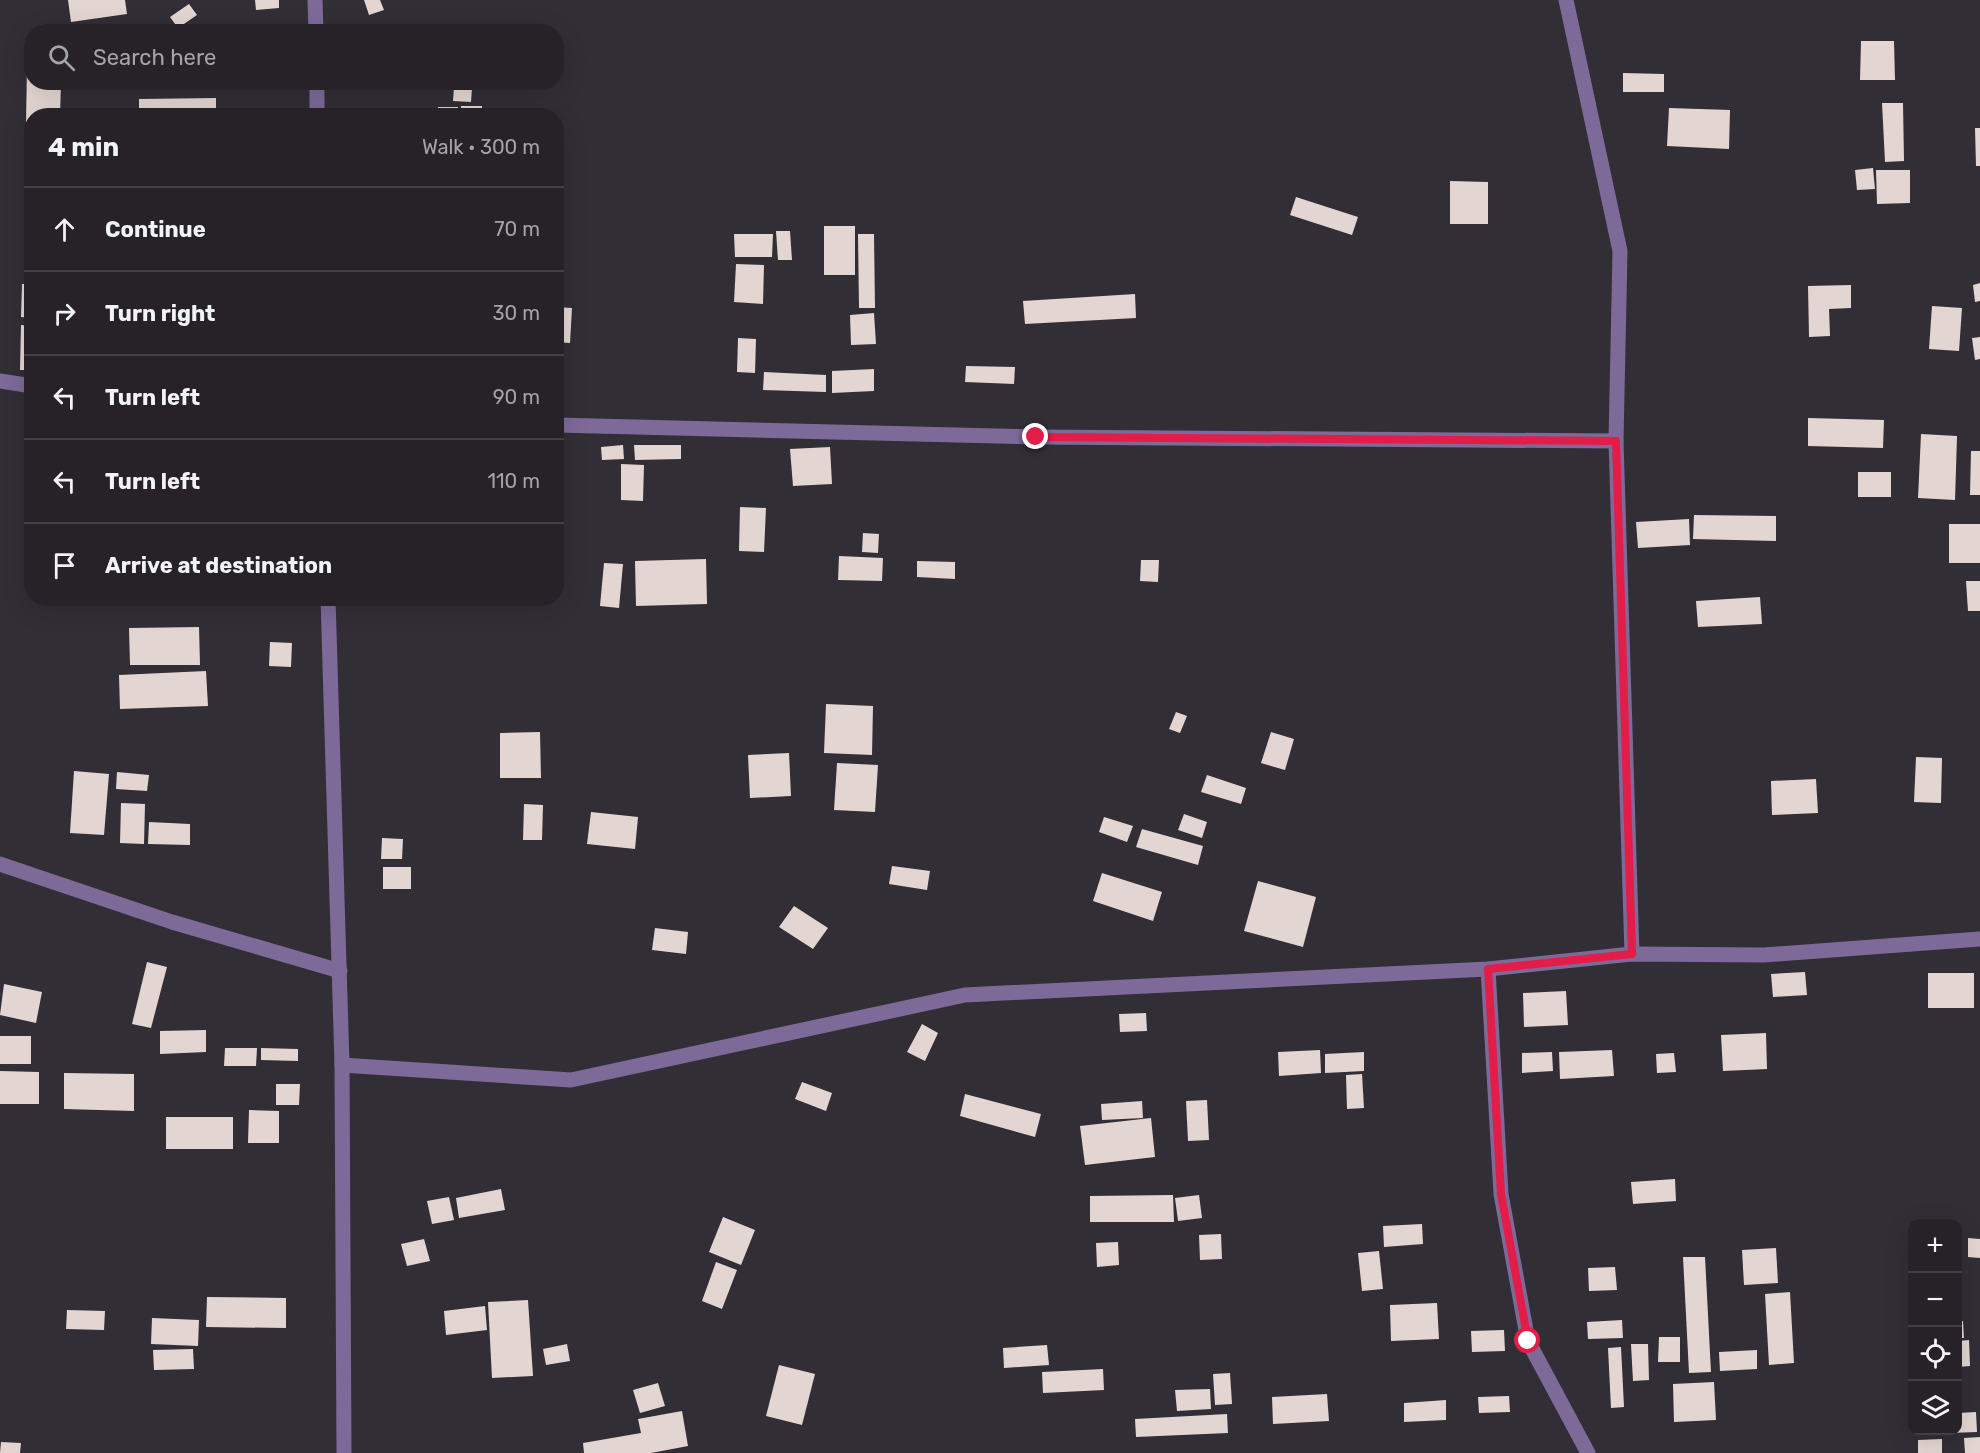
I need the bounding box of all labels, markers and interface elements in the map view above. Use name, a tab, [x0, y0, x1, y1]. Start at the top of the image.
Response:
search box	[24, 24, 564, 90]
icon: search	[45, 41, 78, 74]
text: Search here	[93, 44, 216, 71]
text: 4 min	[48, 132, 119, 163]
text: Walk · 300 m	[422, 135, 540, 159]
icon: ahead	[48, 213, 81, 246]
text: Continue	[105, 216, 206, 243]
text: 70 m	[494, 217, 540, 241]
icon: right	[48, 297, 81, 330]
text: Turn right	[105, 300, 215, 327]
text: 30 m	[493, 301, 540, 325]
icon: left	[48, 381, 81, 414]
text: Turn left	[105, 384, 200, 411]
text: 90 m	[493, 385, 540, 409]
route end	[1022, 423, 1048, 449]
icon: left	[48, 465, 81, 498]
text: Turn left	[105, 468, 200, 495]
text: 110 m	[488, 469, 540, 493]
icon: arrive	[48, 549, 81, 582]
text: Arrive at destination	[105, 552, 332, 579]
map controls	[1908, 1219, 1962, 1435]
button: +	[1908, 1219, 1962, 1273]
button: −	[1908, 1273, 1962, 1327]
route start	[1514, 1327, 1540, 1353]
button: locate	[1908, 1327, 1962, 1381]
button: layers	[1908, 1381, 1962, 1435]

